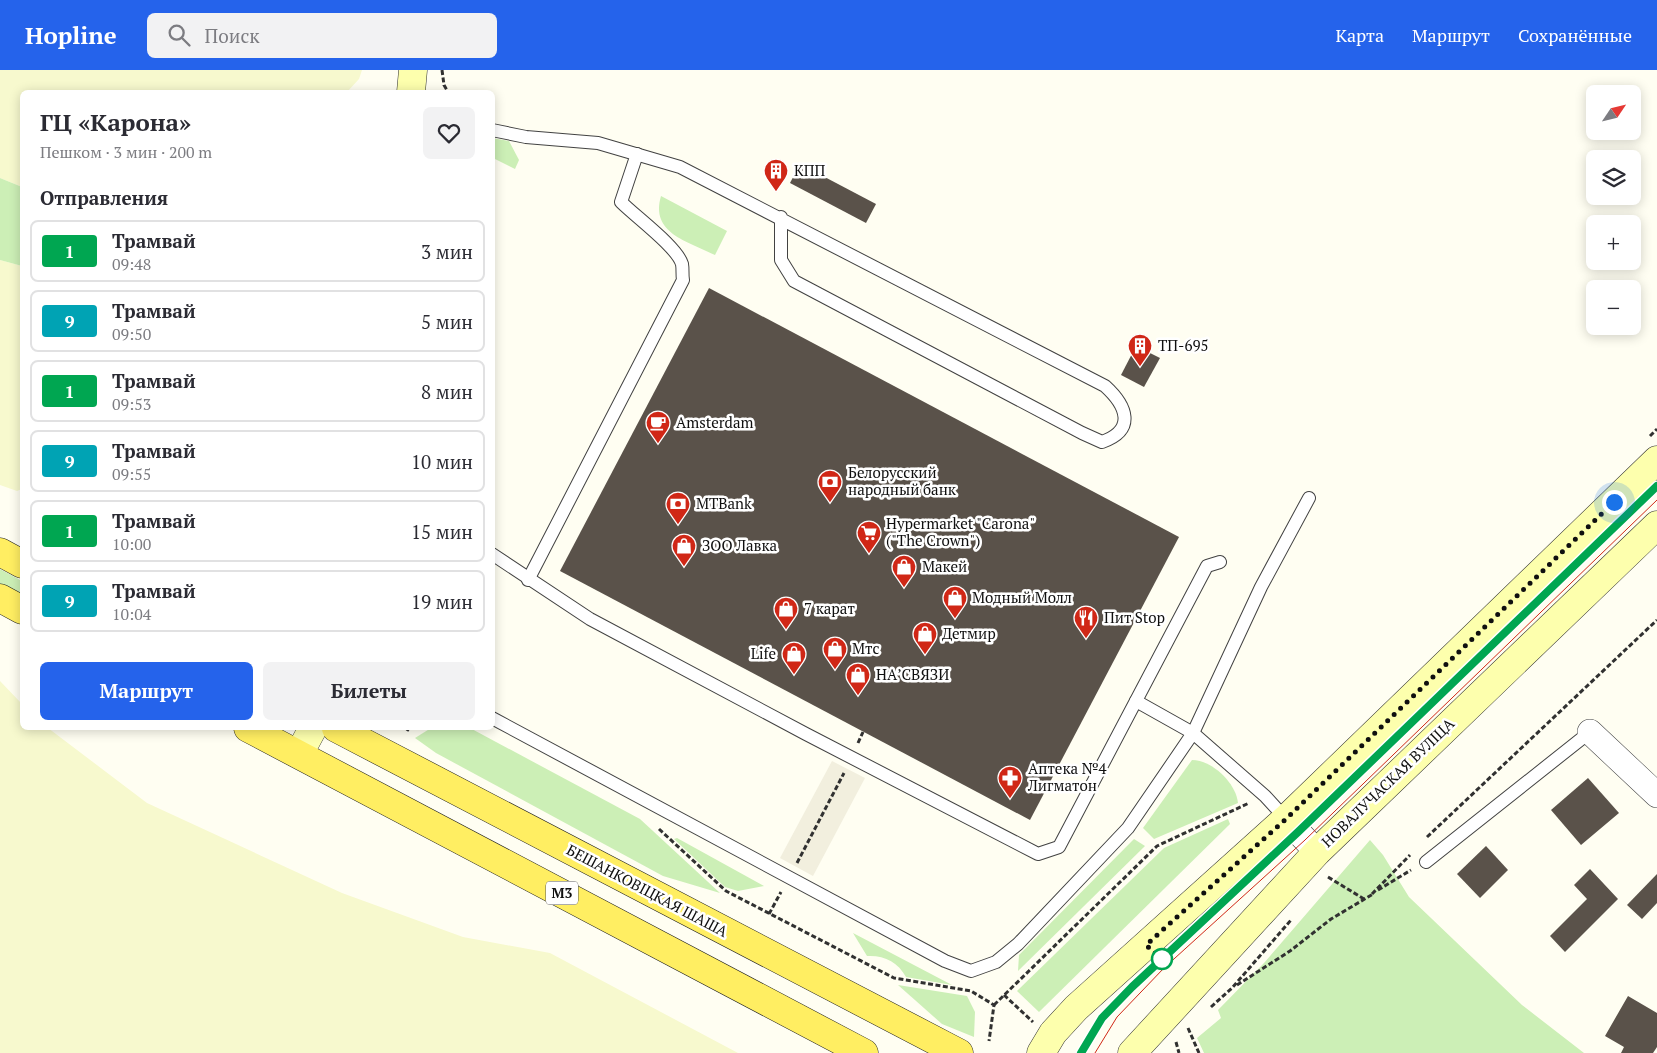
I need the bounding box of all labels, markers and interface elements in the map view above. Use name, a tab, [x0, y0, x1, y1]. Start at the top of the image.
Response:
search box	[147, 13, 497, 58]
text: Hopline	[25, 19, 117, 51]
icon: search	[165, 21, 193, 49]
text: Поиск	[205, 23, 260, 48]
text: Карта	[1335, 23, 1384, 47]
text: Маршрут	[1412, 23, 1490, 47]
text: Сохранённые	[1518, 23, 1632, 47]
north arrow	[1586, 85, 1641, 140]
map controls	[1586, 85, 1641, 335]
text: ГЦ «Карона»	[40, 106, 191, 138]
button: heart	[423, 107, 475, 159]
text: Пешком · 3 мин · 200 m	[40, 141, 212, 163]
button: layers	[1586, 150, 1641, 205]
building icon: КПП	[763, 158, 789, 192]
place label: КПП	[794, 160, 825, 180]
text: Отправления	[40, 185, 168, 210]
button: +	[1586, 215, 1641, 270]
text: Трамвай	[112, 228, 196, 253]
text: 1	[64, 239, 75, 263]
text: 3 мин	[421, 239, 473, 264]
text: 09:48	[112, 253, 151, 275]
button: −	[1586, 280, 1641, 335]
text: Трамвай	[112, 298, 196, 323]
text: 9	[64, 309, 75, 333]
text: 5 мин	[421, 309, 473, 334]
text: 09:50	[112, 323, 151, 345]
building icon: ТП-695	[1127, 333, 1153, 367]
place label: ТП-695	[1158, 335, 1208, 355]
text: Трамвай	[112, 368, 196, 393]
text: 1	[64, 379, 75, 403]
text: 8 мин	[421, 379, 473, 404]
text: 09:53	[112, 393, 151, 415]
cafe icon: Amsterdam	[645, 410, 671, 444]
place label: Amsterdam	[676, 412, 753, 432]
text: Трамвай	[112, 438, 196, 463]
text: 9	[64, 449, 75, 473]
text: 10 мин	[411, 449, 473, 474]
place label: Белорусский народный банк	[848, 462, 957, 499]
text: 09:55	[112, 463, 151, 485]
bank icon: Белорусский народный банк	[817, 469, 843, 503]
your location	[1602, 490, 1627, 515]
bank icon: MTBank	[665, 491, 691, 525]
place label: MTBank	[696, 493, 752, 513]
text: Трамвай	[112, 508, 196, 533]
place label: Hypermarket "Carona" ("The Crown")	[886, 513, 1035, 550]
text: 1	[64, 519, 75, 543]
text: 15 мин	[411, 519, 473, 544]
supermarket icon: Hypermarket "Carona" ("The Crown")	[856, 520, 882, 554]
text: 10:00	[112, 533, 151, 555]
shop icon: ЗОО Лавка	[671, 533, 697, 567]
place label: ЗОО Лавка	[702, 535, 778, 555]
shop icon: Макей	[891, 554, 917, 588]
place label: Макей	[922, 556, 967, 576]
text: Трамвай	[112, 578, 196, 603]
shop icon: Модный Молл	[942, 585, 968, 619]
place label: Модный Молл	[972, 587, 1072, 607]
text: 9	[64, 589, 75, 613]
text: 19 мин	[411, 589, 473, 614]
shop icon: 7 карат	[773, 596, 799, 630]
place label: 7 карат	[804, 598, 855, 618]
text: 10:04	[112, 603, 151, 625]
restaurant icon: Пит Stop	[1073, 605, 1099, 639]
place label: Пит Stop	[1104, 607, 1165, 627]
shop icon: Детмир	[912, 621, 938, 655]
place label: Детмир	[942, 623, 996, 643]
shop icon: Мтс	[822, 636, 848, 670]
place label: Мтс	[852, 638, 879, 658]
shop icon: Life	[781, 641, 807, 675]
place label: Life	[751, 643, 776, 663]
button: Маршрут	[40, 662, 253, 720]
button: Билеты	[263, 662, 475, 720]
shop icon: НАʼСВЯЗИ	[845, 662, 871, 696]
place label: НАʼСВЯЗИ	[876, 664, 949, 684]
street label: НОВАЛУЧАСКАЯ ВУЛІЦА	[1317, 713, 1459, 851]
place label: Аптека №4 Лигматон	[1027, 758, 1107, 795]
pharmacy icon: Аптека №4 Лигматон	[997, 765, 1023, 799]
street label: БЕШАНКОВІЦКАЯ ШАША	[563, 839, 732, 942]
road number: М3	[546, 881, 578, 904]
unlabelled marker	[1151, 948, 1173, 970]

